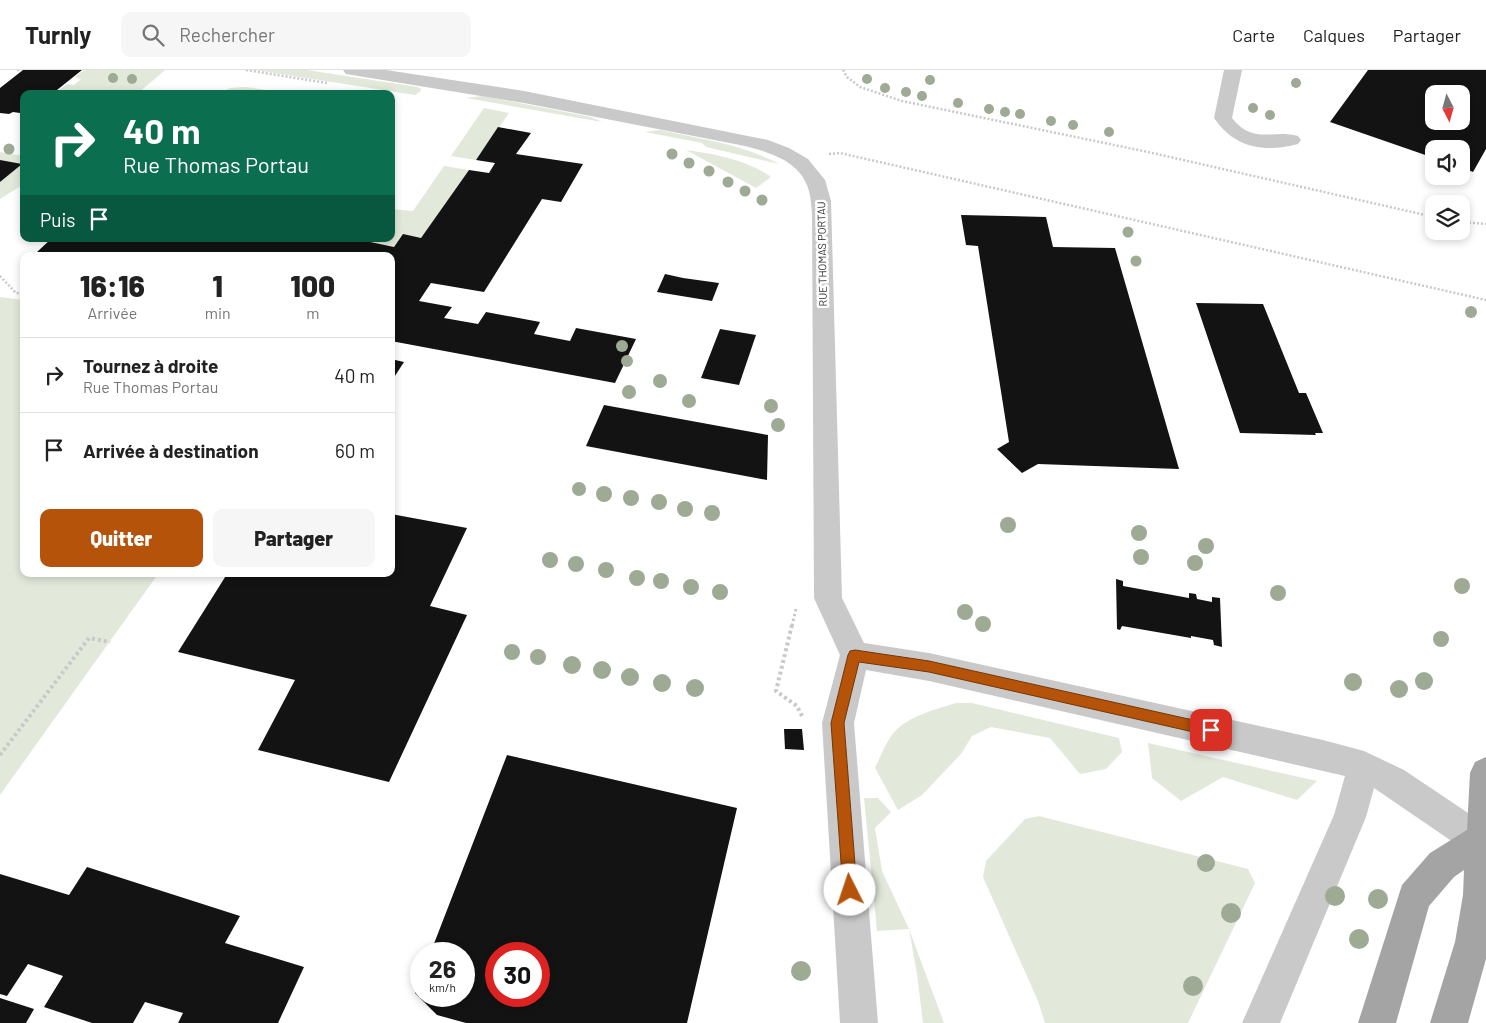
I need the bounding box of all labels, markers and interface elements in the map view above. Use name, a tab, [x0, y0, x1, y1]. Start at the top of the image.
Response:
search box	[121, 12, 471, 57]
text: Turnly	[25, 20, 91, 49]
icon: search	[139, 21, 167, 49]
text: Rechercher	[179, 23, 275, 46]
text: Carte	[1232, 24, 1275, 46]
text: Calques	[1303, 24, 1365, 46]
text: Partager	[1393, 24, 1461, 46]
north arrow	[1425, 85, 1470, 130]
map controls	[1425, 85, 1470, 240]
text: 40 m	[123, 109, 200, 151]
icon: right	[40, 110, 105, 175]
button: sound	[1425, 140, 1470, 185]
text: Rue Thomas Portau	[123, 151, 309, 177]
button: layers	[1425, 195, 1470, 240]
street label: RUE THOMAS PORTAU	[814, 201, 829, 307]
icon: arrive	[85, 205, 113, 233]
text: Puis	[40, 208, 75, 231]
text: 16:16	[80, 267, 145, 303]
text: 1	[212, 267, 223, 303]
text: 100	[290, 267, 335, 303]
text: Arrivée	[87, 303, 137, 322]
text: min	[205, 303, 231, 322]
text: m	[306, 303, 319, 322]
text: Tournez à droite	[83, 354, 219, 377]
icon: right	[40, 361, 68, 389]
text: 40 m	[334, 364, 375, 387]
text: Rue Thomas Portau	[83, 377, 218, 396]
icon: arrive	[40, 436, 68, 464]
text: Arrivée à destination	[83, 439, 259, 462]
text: 60 m	[335, 439, 375, 462]
button: Quitter	[40, 509, 203, 567]
button: Partager	[213, 509, 375, 567]
pin	[1190, 709, 1232, 751]
icon: arrive	[1197, 716, 1225, 744]
position arrow	[823, 863, 875, 915]
speed limit sign: 30	[485, 942, 550, 1007]
text: 26	[429, 953, 456, 983]
text: km/h	[429, 980, 456, 994]

